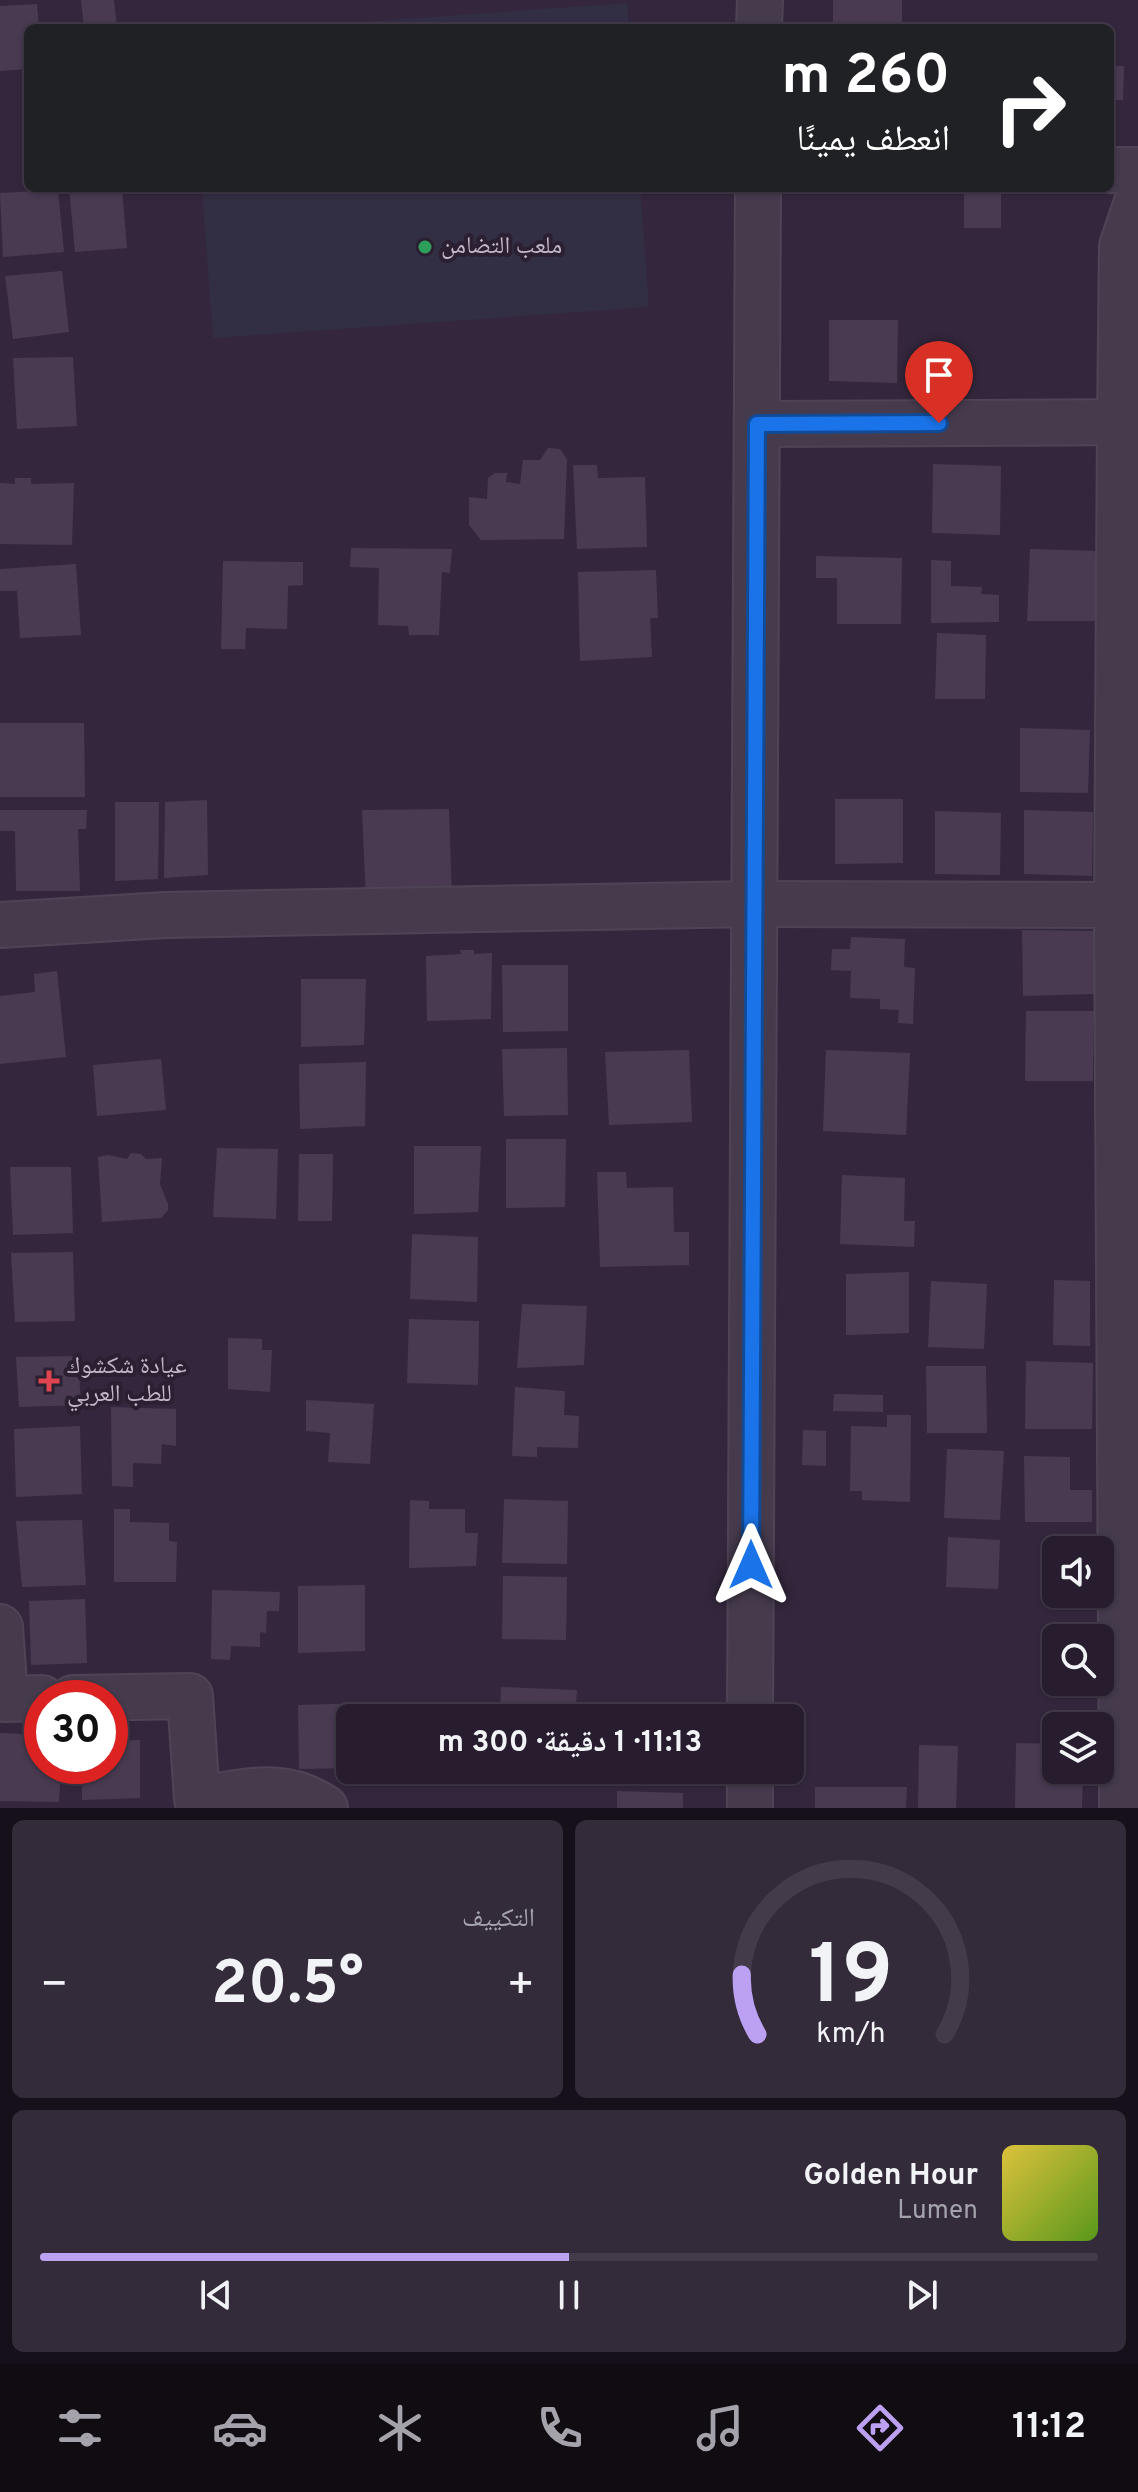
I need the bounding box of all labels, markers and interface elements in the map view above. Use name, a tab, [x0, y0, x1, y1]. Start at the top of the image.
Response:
text: 260 m	[781, 43, 950, 113]
icon: right	[978, 56, 1082, 160]
text: انعطف يمينًا	[796, 118, 950, 164]
place label: ملعب التضامن	[441, 232, 562, 262]
marker: ملعب التضامن	[416, 238, 434, 256]
pin	[905, 341, 973, 423]
icon: arrive	[917, 353, 961, 397]
place label: عيادة شكشوك للطب العربي	[67, 1352, 187, 1412]
marker: عيادة شكشوك للطب العربي	[38, 1370, 60, 1392]
position arrow	[709, 1523, 793, 1607]
map controls	[1042, 1536, 1114, 1784]
button: sound	[1042, 1536, 1114, 1608]
button: search	[1042, 1624, 1114, 1696]
speed limit sign: 30	[24, 1680, 128, 1784]
button: layers	[1042, 1712, 1114, 1784]
text: 11:13 · 1 دقيقة · 300 m	[438, 1725, 702, 1762]
text: التكييف	[462, 1903, 535, 1936]
text: 19	[808, 1928, 893, 2033]
text: 20.5°	[211, 1949, 364, 2025]
text: −	[40, 1959, 68, 2015]
text: +	[507, 1959, 535, 2015]
text: km/h	[816, 2017, 885, 2053]
text: Golden Hour	[804, 2158, 978, 2195]
text: Lumen	[897, 2195, 978, 2228]
icon: previous	[194, 2273, 238, 2317]
icon: pause	[547, 2273, 591, 2317]
icon: next	[900, 2273, 944, 2317]
icon: filters	[52, 2400, 108, 2456]
icon: car	[212, 2400, 268, 2456]
icon: climate	[372, 2400, 428, 2456]
icon: phone	[532, 2400, 588, 2456]
icon: music	[692, 2400, 748, 2456]
icon: directions	[852, 2400, 908, 2456]
text: 11:12	[1012, 2405, 1086, 2451]

